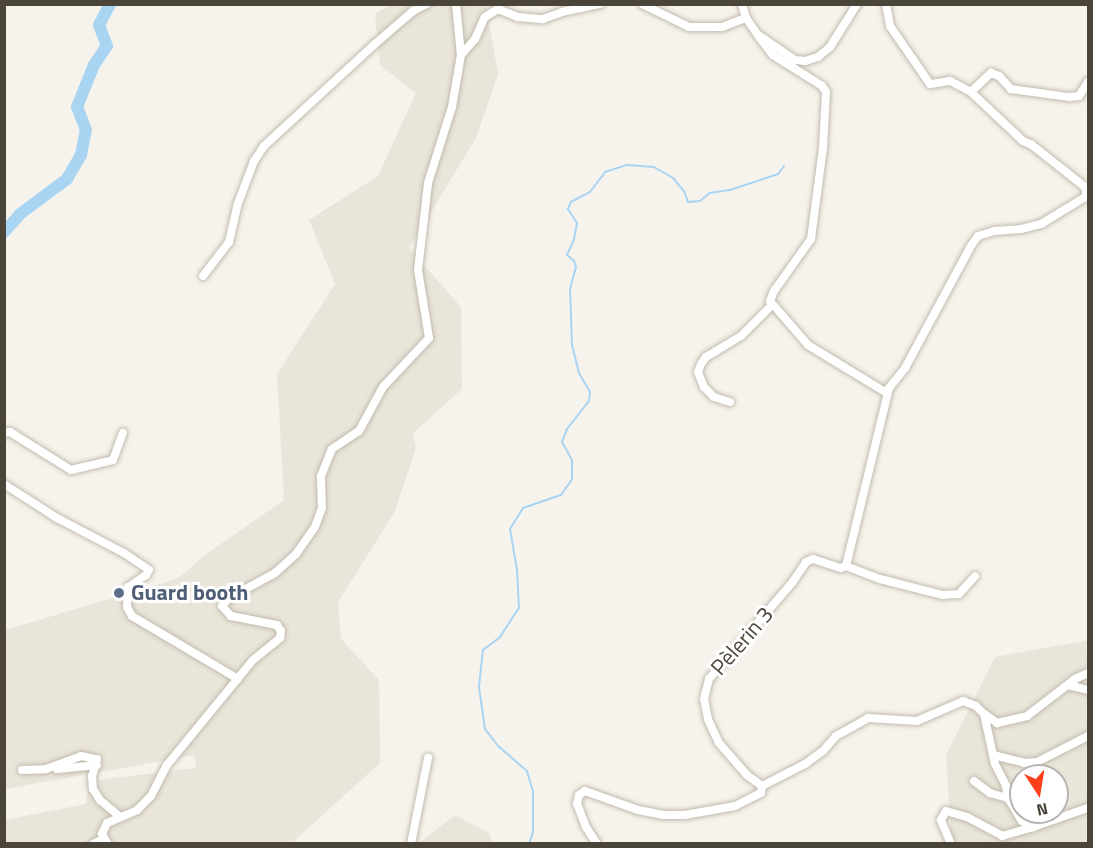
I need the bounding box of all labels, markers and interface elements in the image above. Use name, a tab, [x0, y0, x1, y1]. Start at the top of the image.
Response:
place label: Guard booth	[131, 580, 249, 606]
marker: Guard booth	[112, 586, 126, 600]
street label: Pèlerin 3	[705, 602, 779, 680]
north arrow	[1009, 764, 1069, 824]
text: N	[1034, 797, 1050, 823]

